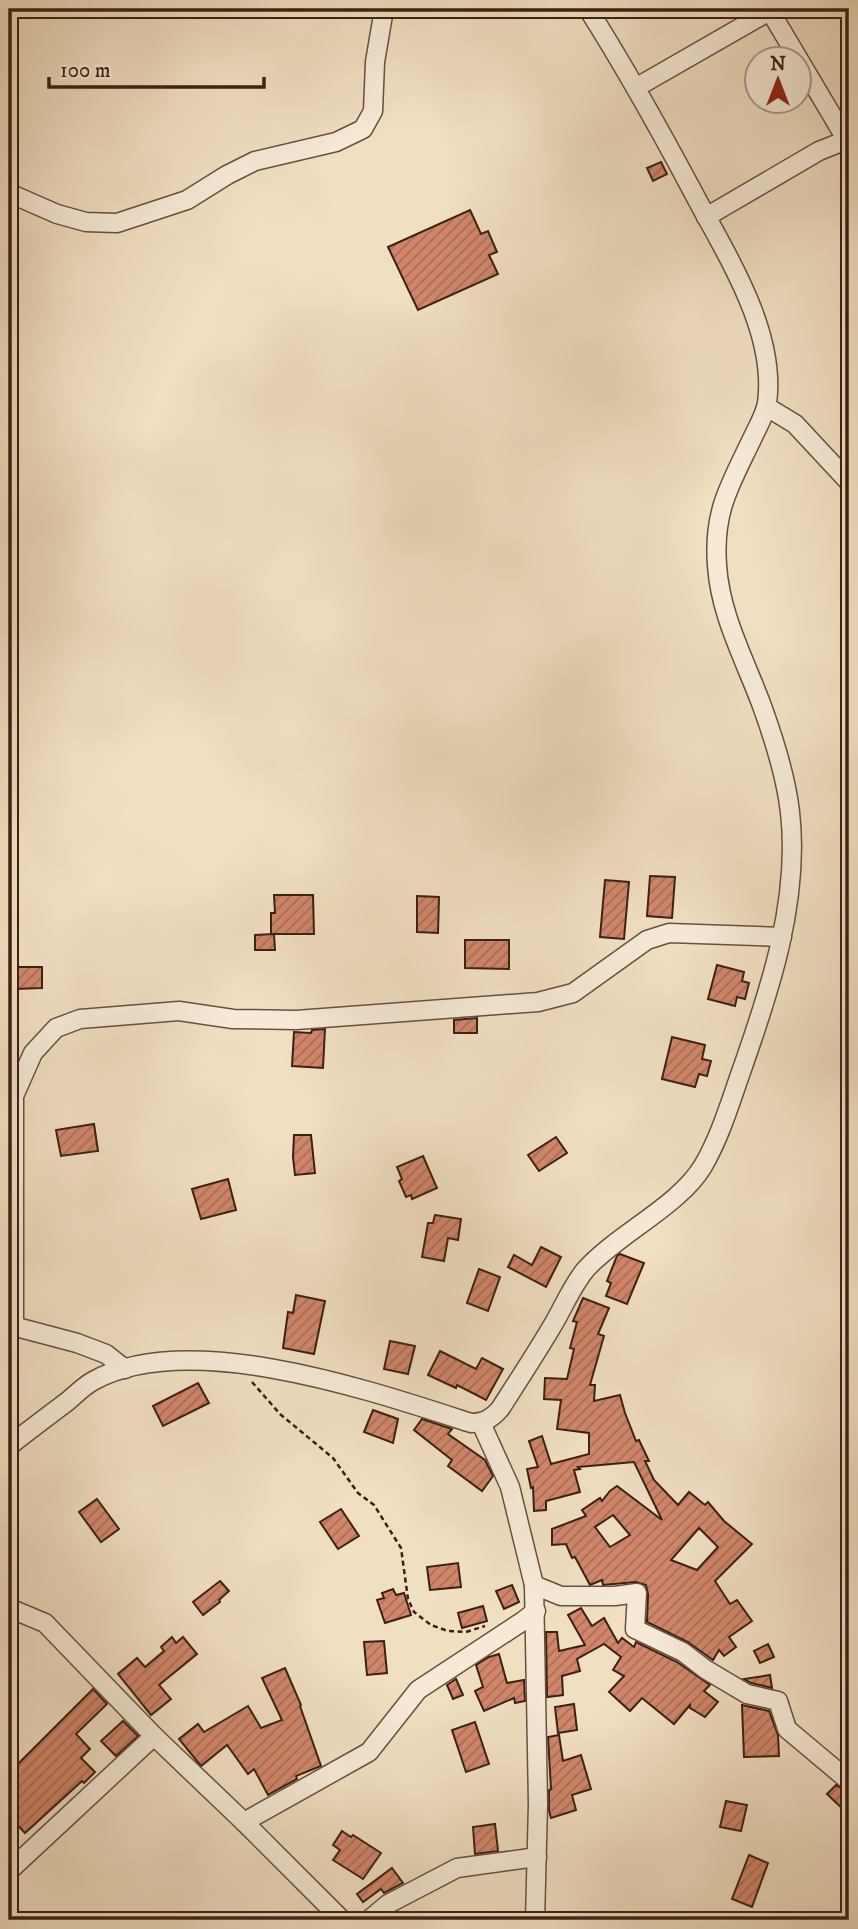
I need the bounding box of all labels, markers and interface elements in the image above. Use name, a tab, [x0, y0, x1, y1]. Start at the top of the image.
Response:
scale bar	[49, 46, 264, 90]
north arrow	[742, 46, 812, 116]
text: N	[770, 53, 786, 76]
text: 100 m	[60, 58, 111, 84]

